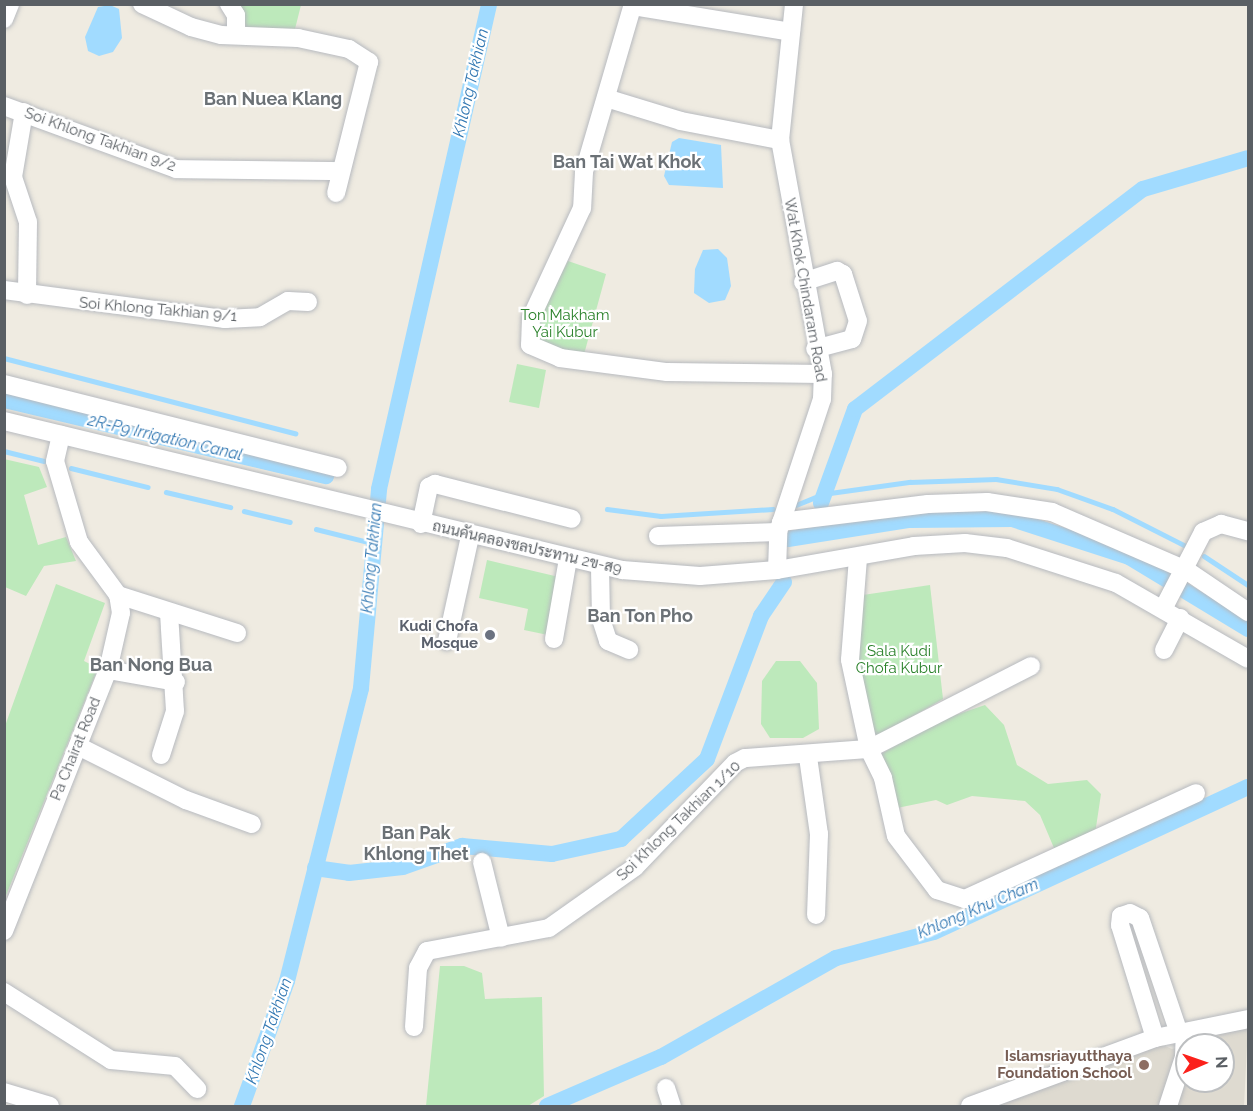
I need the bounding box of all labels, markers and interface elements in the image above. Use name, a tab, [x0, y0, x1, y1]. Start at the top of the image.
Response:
water label: Khlong Takhian	[449, 27, 493, 139]
district label: Ban Nuea Klang	[204, 88, 342, 110]
street label: Soi Khlong Takhian 9/2	[22, 104, 178, 176]
district label: Ban Tai Wat Khok	[552, 151, 702, 173]
street label: Wat Khok Chindaram Road	[780, 197, 830, 383]
street label: Soi Khlong Takhian 9/1	[78, 294, 238, 326]
park label: Ton Makham Yai Kubur	[521, 306, 609, 341]
water label: 2R-P9 Irrigation Canal	[86, 411, 244, 465]
water label: Khlong Takhian	[358, 502, 386, 614]
street label: ถนนคันคลองชลประทาน 2ข-ส9	[431, 517, 623, 579]
district label: Ban Ton Pho	[587, 605, 693, 627]
place label: Kudi Chofa Mosque	[399, 617, 478, 652]
marker: Kudi Chofa Mosque	[483, 628, 497, 642]
park label: Sala Kudi Chofa Kubur	[856, 642, 942, 677]
district label: Ban Nong Bua	[90, 654, 212, 676]
street label: Pa Chairat Road	[47, 695, 105, 803]
street label: Soi Khlong Takhian 1/10	[613, 757, 745, 885]
district label: Ban Pak Khlong Thet	[363, 823, 469, 866]
water label: Khlong Khu Cham	[915, 875, 1041, 943]
water label: Khlong Takhian	[242, 975, 296, 1087]
north arrow	[1175, 1033, 1235, 1093]
place label: Islamsriayutthaya Foundation School	[997, 1047, 1132, 1082]
text: N	[1212, 1056, 1231, 1069]
marker: Islamsriayutthaya Foundation School	[1137, 1058, 1151, 1072]

